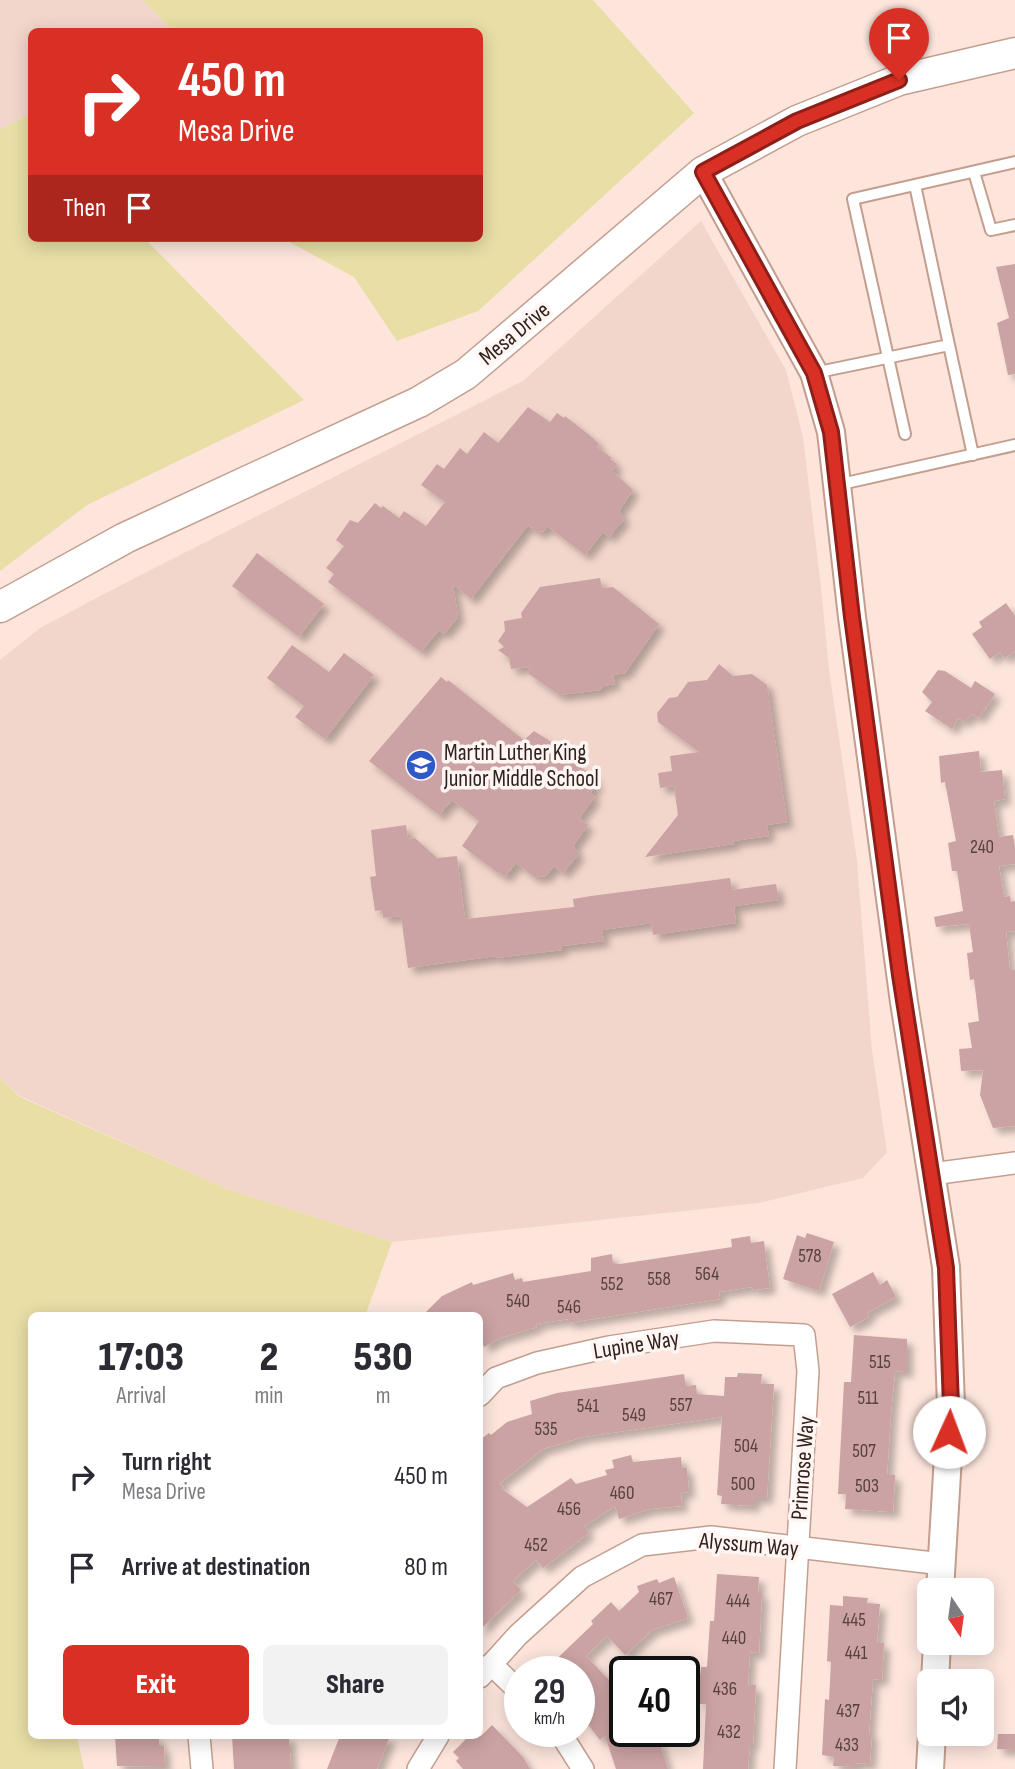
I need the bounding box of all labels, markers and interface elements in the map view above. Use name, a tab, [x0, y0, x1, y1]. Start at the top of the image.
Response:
pin	[869, 8, 929, 80]
icon: arrive	[880, 19, 918, 57]
text: 450 m	[178, 52, 286, 111]
icon: right	[63, 56, 154, 147]
text: Mesa Drive	[178, 112, 295, 151]
icon: arrive	[120, 189, 158, 227]
text: Then	[63, 193, 106, 224]
street label: Mesa Drive	[474, 296, 556, 371]
place label: Martin Luther King Junior Middle School	[443, 739, 599, 793]
school or university icon: Martin Luther King Junior Middle School	[404, 748, 438, 782]
house number: 240	[970, 836, 994, 859]
house number: 578	[798, 1245, 822, 1268]
house number: 564	[695, 1263, 719, 1286]
house number: 558	[647, 1268, 671, 1291]
house number: 552	[600, 1273, 624, 1296]
house number: 540	[506, 1290, 530, 1313]
house number: 546	[557, 1296, 581, 1319]
street label: Lupine Way	[591, 1324, 681, 1366]
text: 17:03	[98, 1332, 184, 1383]
text: 2	[259, 1332, 278, 1383]
text: 530	[354, 1332, 413, 1383]
house number: 515	[869, 1351, 891, 1374]
text: Arrival	[116, 1382, 166, 1410]
text: min	[254, 1382, 283, 1410]
text: m	[376, 1382, 391, 1410]
house number: 511	[858, 1387, 879, 1410]
house number: 557	[670, 1394, 693, 1417]
house number: 541	[577, 1395, 600, 1418]
position arrow	[912, 1395, 986, 1469]
house number: 549	[622, 1404, 646, 1427]
street label: Primrose Way	[785, 1415, 821, 1521]
house number: 535	[534, 1418, 558, 1441]
house number: 504	[734, 1435, 758, 1458]
house number: 507	[852, 1440, 876, 1463]
text: Turn right	[122, 1447, 211, 1478]
icon: right	[63, 1458, 101, 1496]
text: 450 m	[394, 1461, 448, 1492]
house number: 500	[731, 1473, 755, 1496]
house number: 503	[855, 1475, 879, 1498]
text: Mesa Drive	[122, 1478, 206, 1506]
house number: 460	[610, 1482, 634, 1505]
house number: 456	[557, 1498, 581, 1521]
street label: Alyssum Way	[697, 1527, 800, 1563]
house number: 452	[524, 1534, 548, 1557]
icon: arrive	[63, 1549, 101, 1587]
text: Arrive at destination	[122, 1552, 310, 1583]
text: 80 m	[404, 1552, 448, 1583]
north arrow	[917, 1578, 994, 1656]
map controls	[917, 1578, 994, 1746]
house number: 467	[649, 1588, 673, 1611]
house number: 444	[726, 1590, 750, 1613]
house number: 445	[842, 1609, 866, 1632]
house number: 440	[722, 1627, 746, 1650]
house number: 441	[845, 1642, 868, 1665]
button: Exit	[63, 1645, 249, 1725]
button: Share	[263, 1645, 448, 1725]
speed limit sign: 40	[609, 1656, 700, 1747]
button: sound	[917, 1669, 994, 1746]
text: 29	[534, 1671, 565, 1714]
house number: 436	[713, 1678, 737, 1701]
house number: 437	[836, 1700, 860, 1723]
text: km/h	[534, 1708, 565, 1729]
house number: 432	[717, 1721, 741, 1744]
house number: 433	[835, 1734, 859, 1757]

